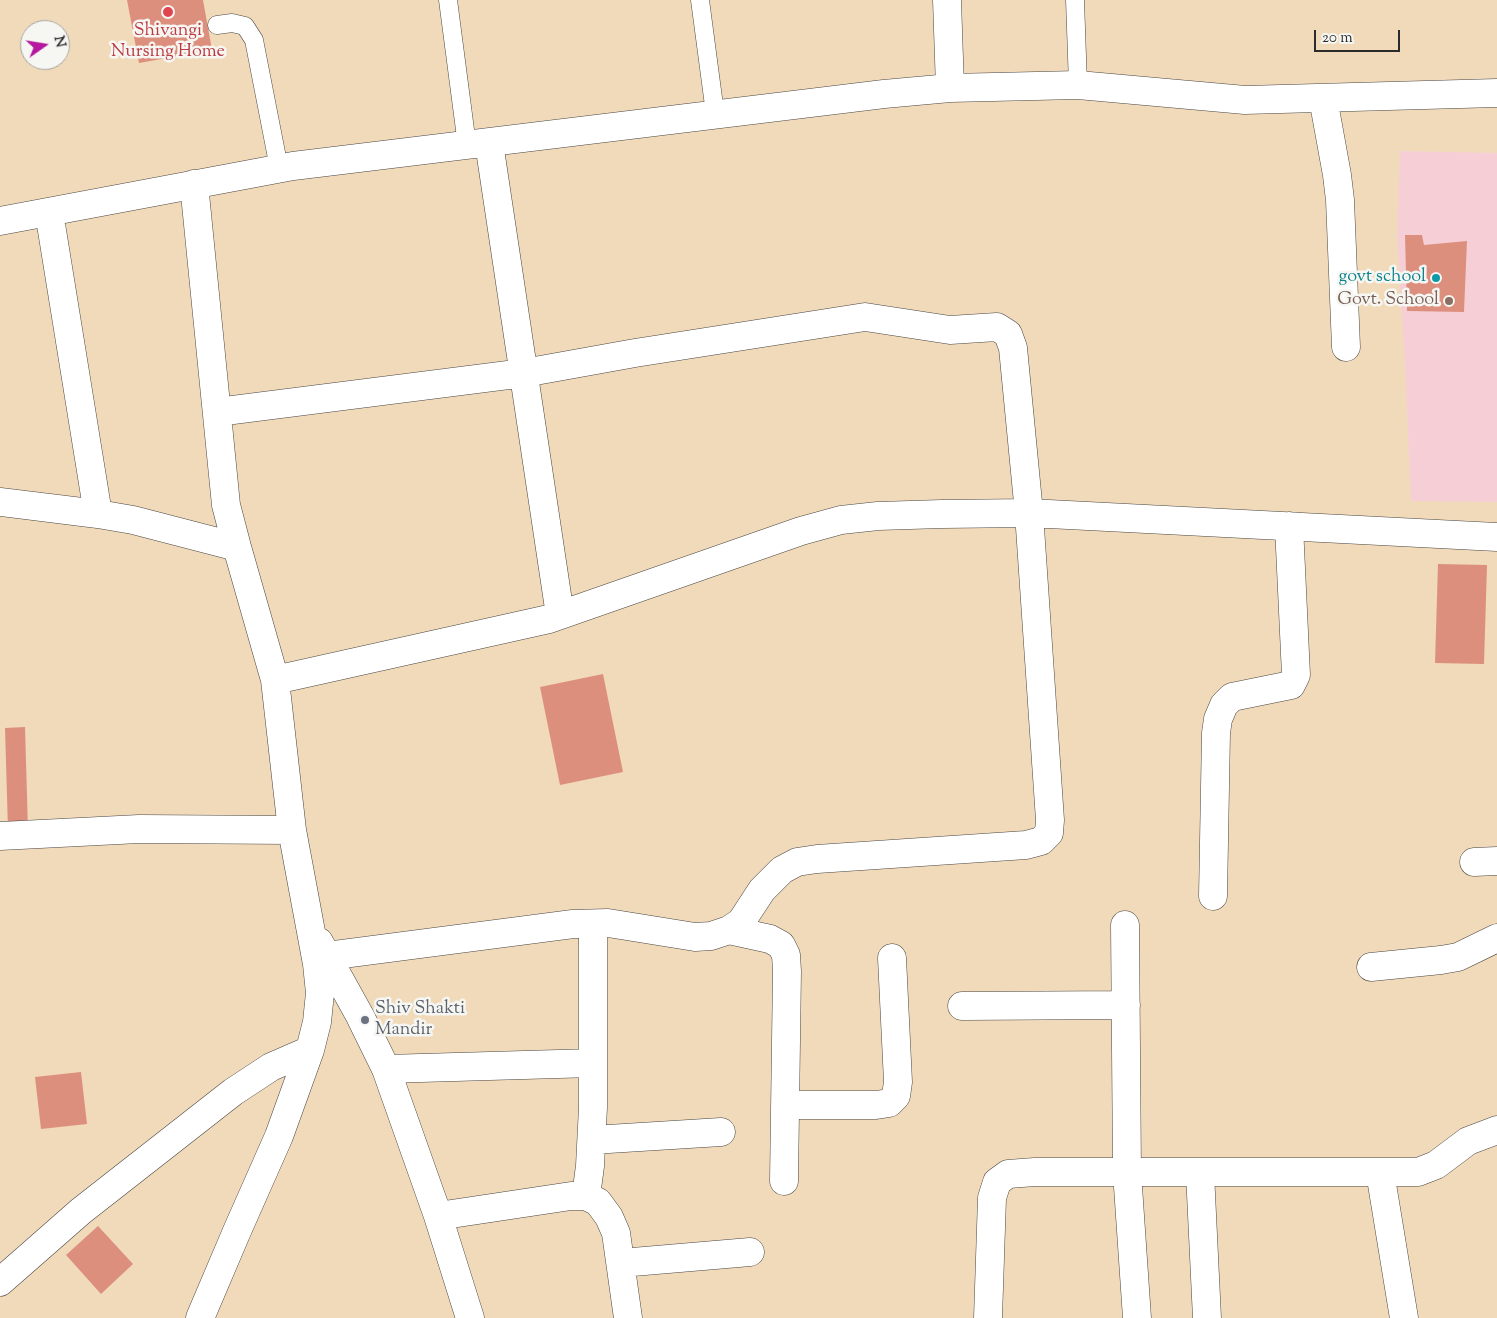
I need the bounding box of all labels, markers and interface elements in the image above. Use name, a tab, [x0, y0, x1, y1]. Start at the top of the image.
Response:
marker: Shivangi Nursing Home	[161, 5, 175, 19]
north arrow	[20, 20, 70, 70]
scale bar	[1317, 20, 1403, 52]
place label: Shivangi Nursing Home	[111, 21, 225, 64]
text: 20 m	[1322, 28, 1353, 49]
text: N	[48, 34, 70, 50]
place label: govt school	[1338, 267, 1426, 289]
marker: govt school	[1430, 272, 1442, 284]
place label: Govt. School	[1337, 290, 1439, 312]
marker: Govt. School	[1443, 295, 1455, 307]
place label: Shiv Shakti Mandir	[375, 999, 465, 1042]
marker: Shiv Shakti Mandir	[359, 1014, 371, 1026]

